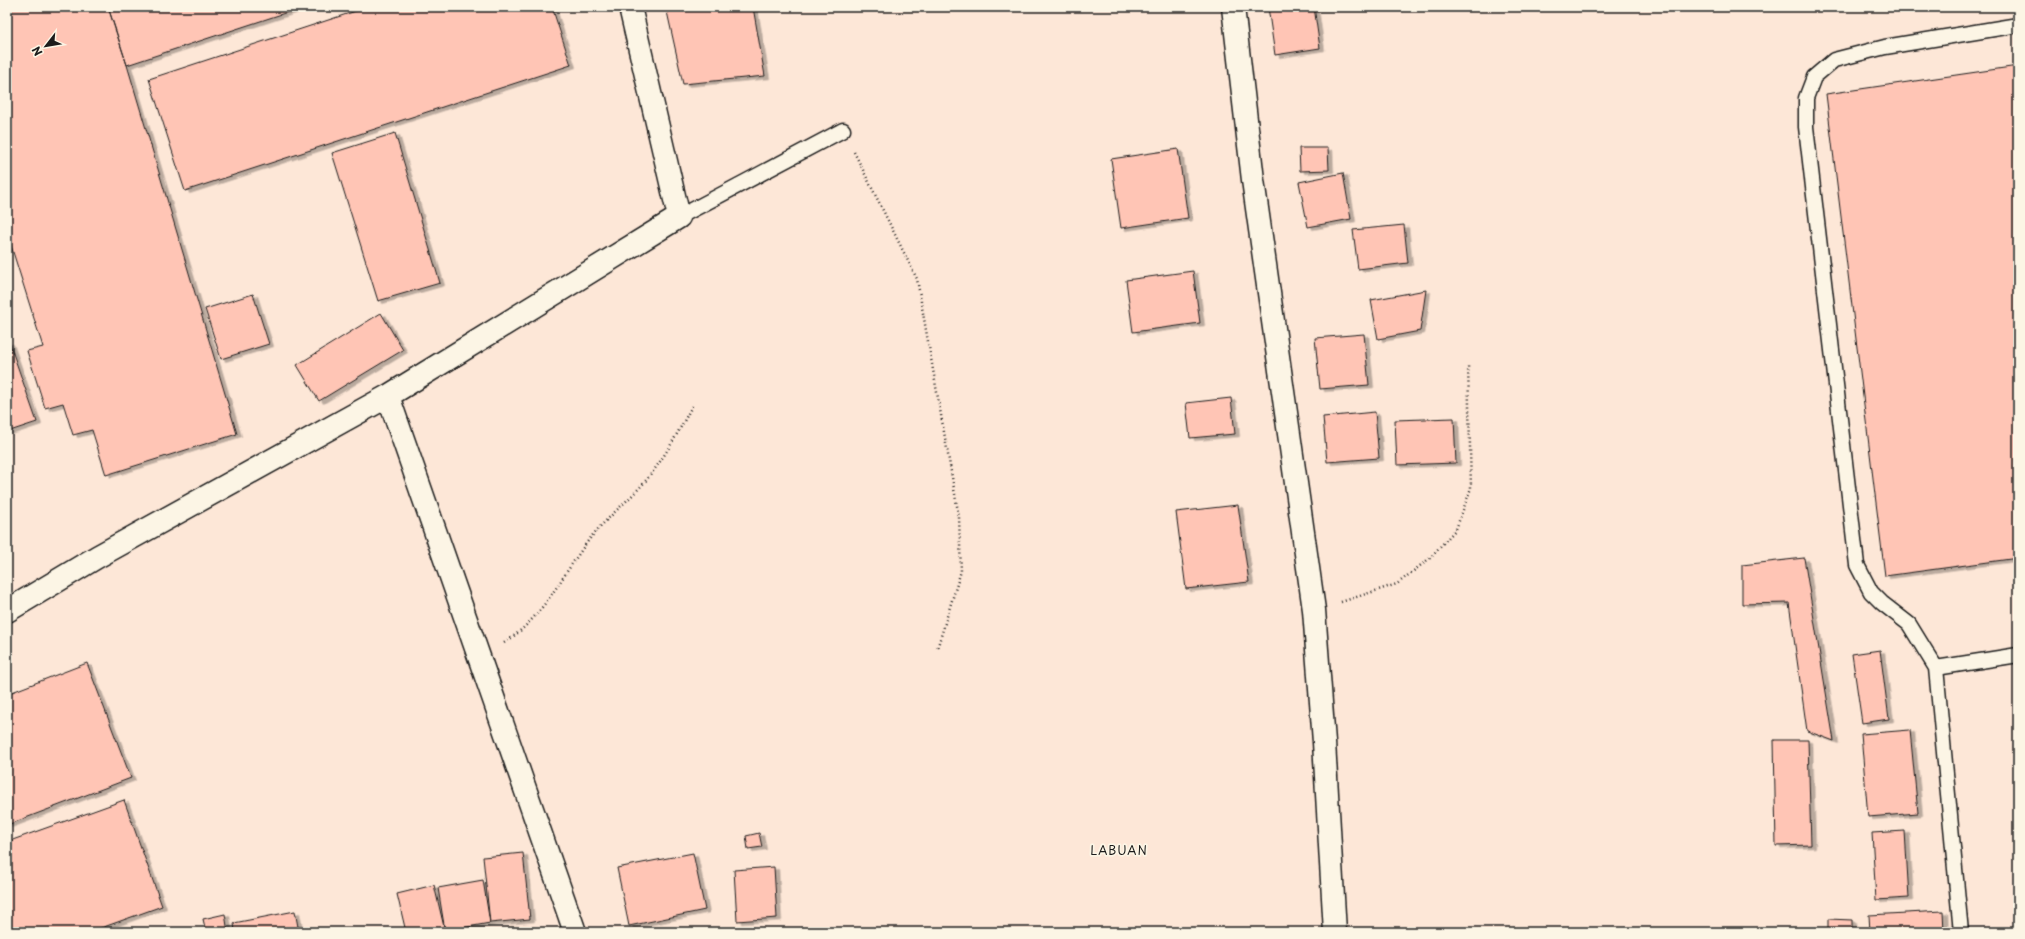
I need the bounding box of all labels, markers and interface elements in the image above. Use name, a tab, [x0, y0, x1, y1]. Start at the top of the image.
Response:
north arrow	[26, 26, 66, 66]
text: N	[27, 43, 47, 60]
district label: LABUAN	[1090, 841, 1148, 859]

